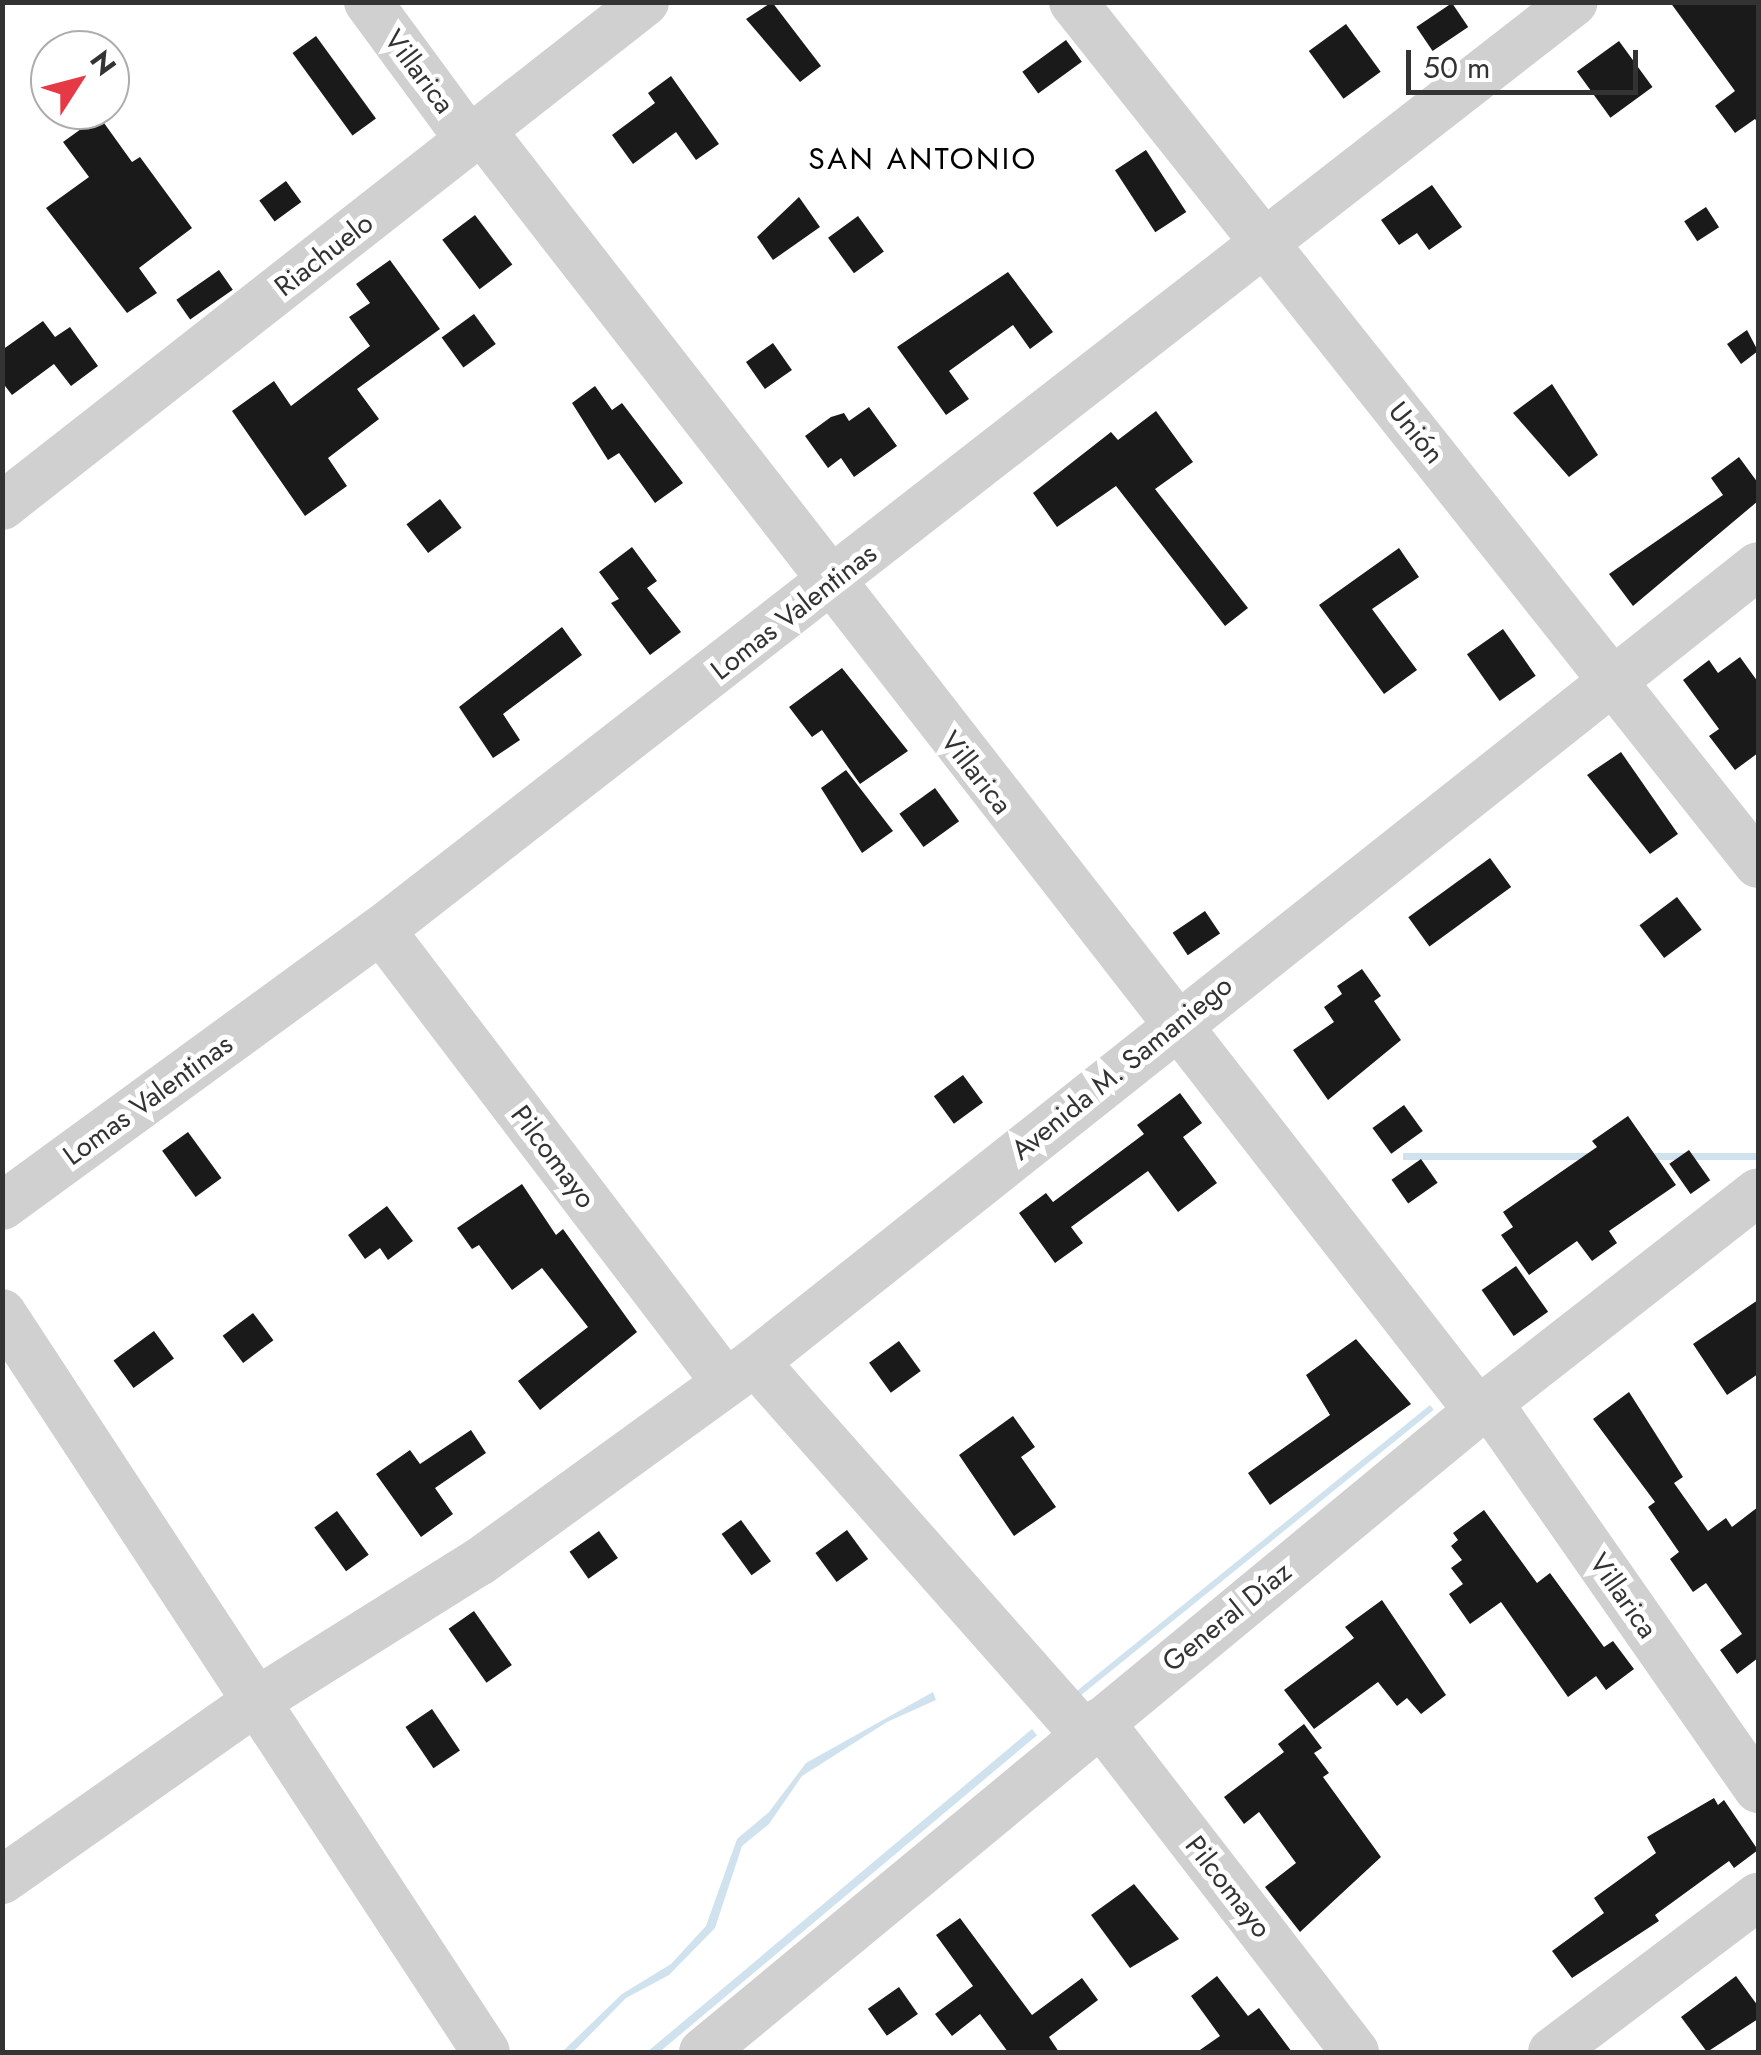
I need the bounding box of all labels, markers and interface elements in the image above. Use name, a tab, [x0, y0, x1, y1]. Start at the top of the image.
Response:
street label: Villarica	[377, 24, 461, 120]
north arrow	[30, 30, 130, 130]
scale bar	[1411, 30, 1644, 92]
text: N	[80, 42, 126, 84]
text: 50 m	[1423, 46, 1490, 89]
district label: SAN ANTONIO	[808, 141, 1038, 177]
street label: Riachuelo	[268, 206, 380, 304]
street label: Unión	[1381, 395, 1451, 471]
street label: Lomas Valentinas	[704, 537, 884, 687]
street label: Villarica	[933, 725, 1019, 821]
street label: Avenida M. Samaniego	[1005, 969, 1239, 1167]
street label: Lomas Valentinas	[57, 1027, 239, 1173]
street label: Pilcomayo	[503, 1099, 603, 1215]
street label: Villarica	[1582, 1547, 1664, 1645]
street label: General Díaz	[1156, 1555, 1298, 1679]
street label: Pilcomayo	[1178, 1829, 1278, 1945]

